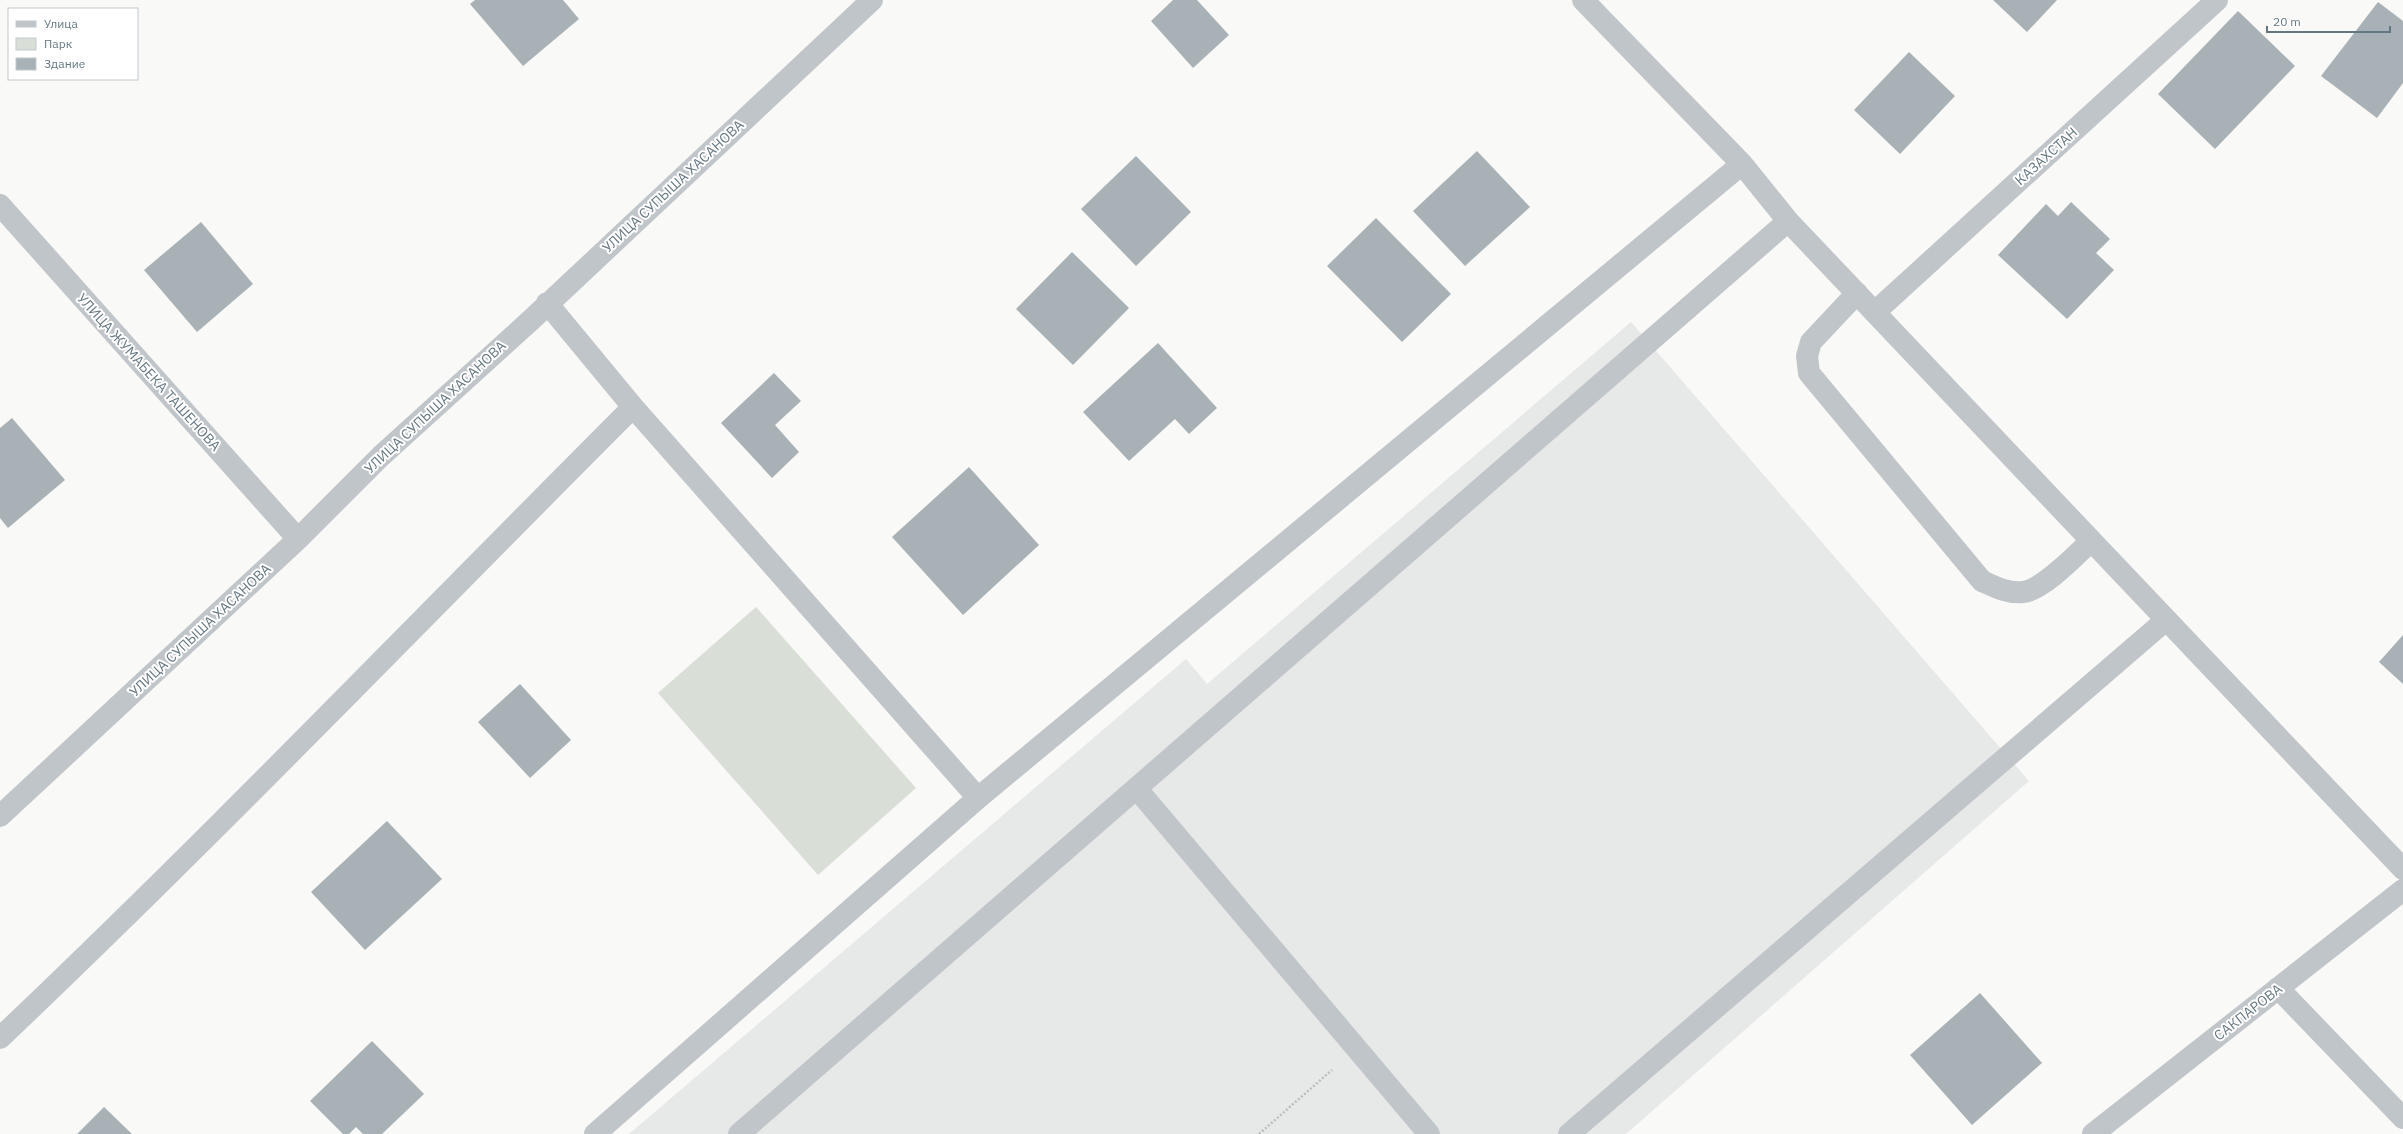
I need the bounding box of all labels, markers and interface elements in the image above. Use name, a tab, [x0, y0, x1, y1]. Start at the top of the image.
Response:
legend	[8, 8, 138, 80]
scale bar	[2267, 8, 2390, 34]
text: 20 m	[2273, 14, 2301, 29]
text: Улица	[44, 16, 78, 31]
text: Парк	[44, 36, 73, 51]
text: Здание	[44, 56, 86, 71]
street label: УЛИЦА СУПЫША ХАСАНОВА	[598, 116, 748, 256]
street label: КАЗАХСТАН	[2011, 123, 2081, 189]
street label: УЛИЦА ЖУМАБЕКА ТАШЕНОВА	[73, 289, 225, 455]
street label: УЛИЦА СУПЫША ХАСАНОВА	[360, 337, 510, 477]
street label: УЛИЦА СУПЫША ХАСАНОВА	[125, 560, 275, 700]
street label: САКПАРОВА	[2210, 980, 2286, 1044]

